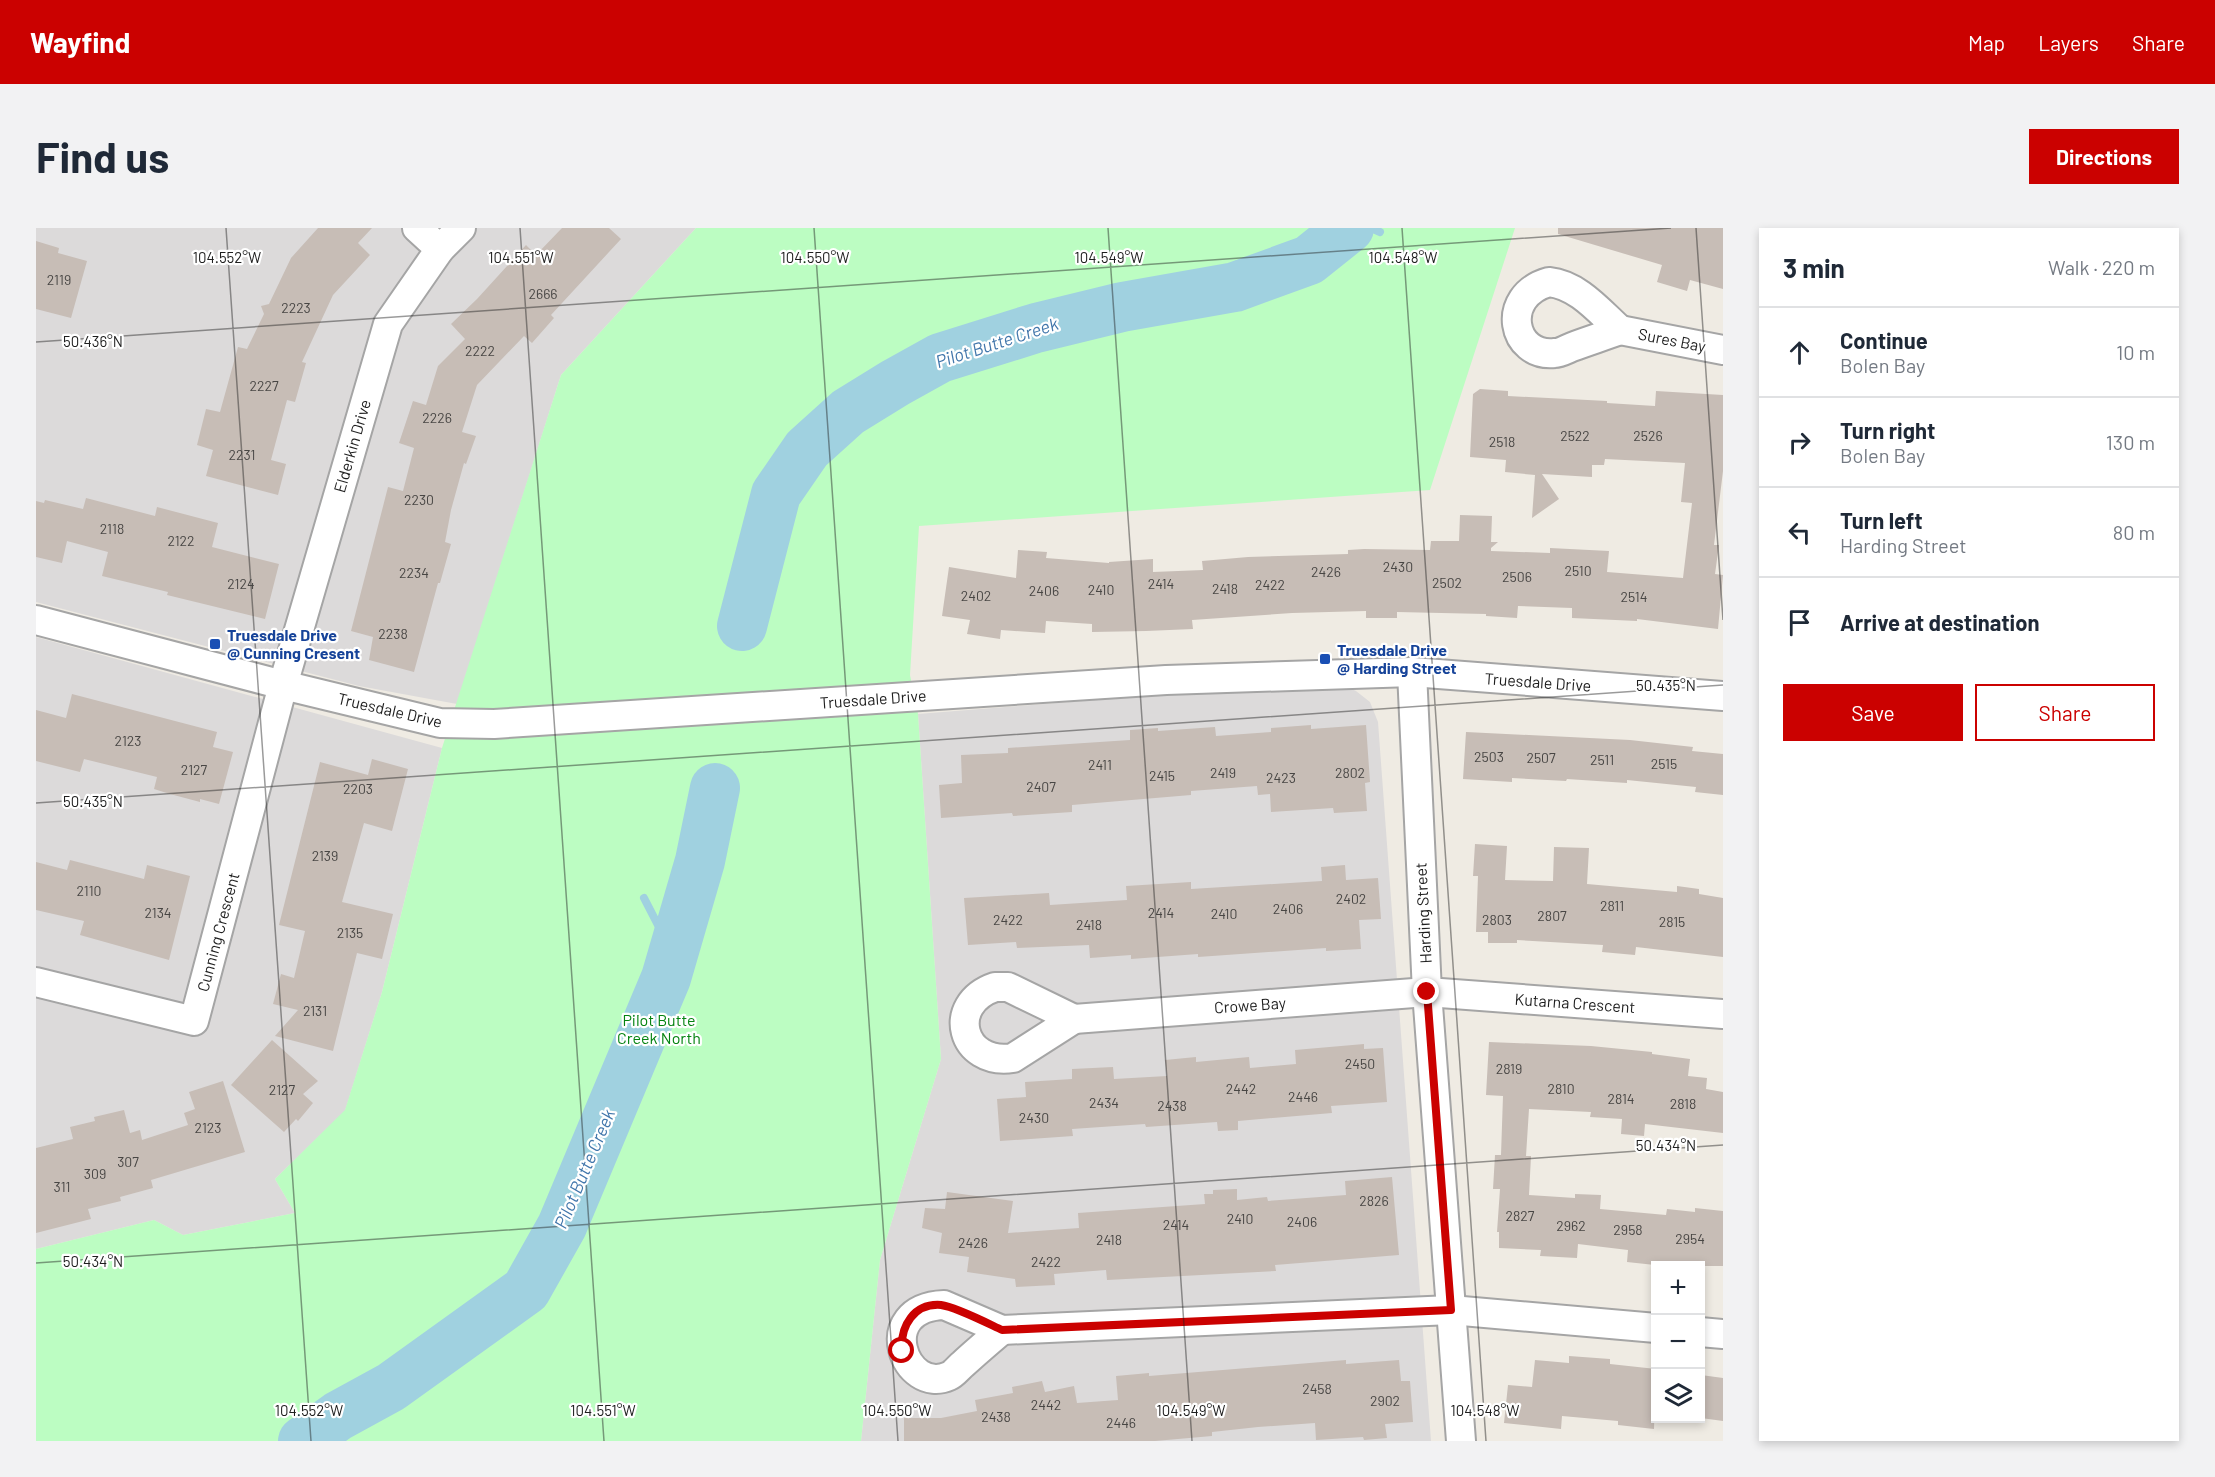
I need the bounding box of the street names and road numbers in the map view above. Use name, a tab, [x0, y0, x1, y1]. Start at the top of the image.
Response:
street label: Sures Bay	[1637, 324, 1708, 355]
street label: Elderkin Drive	[329, 397, 374, 495]
street label: Truesdale Drive	[1484, 668, 1592, 695]
street label: Truesdale Drive	[819, 685, 927, 712]
street label: Truesdale Drive	[336, 688, 444, 731]
street label: Harding Street	[1410, 862, 1435, 964]
street label: Cunning Crescent	[192, 870, 243, 994]
street label: Kutarna Crescent	[1514, 989, 1636, 1016]
street label: Crowe Bay	[1213, 992, 1287, 1016]

